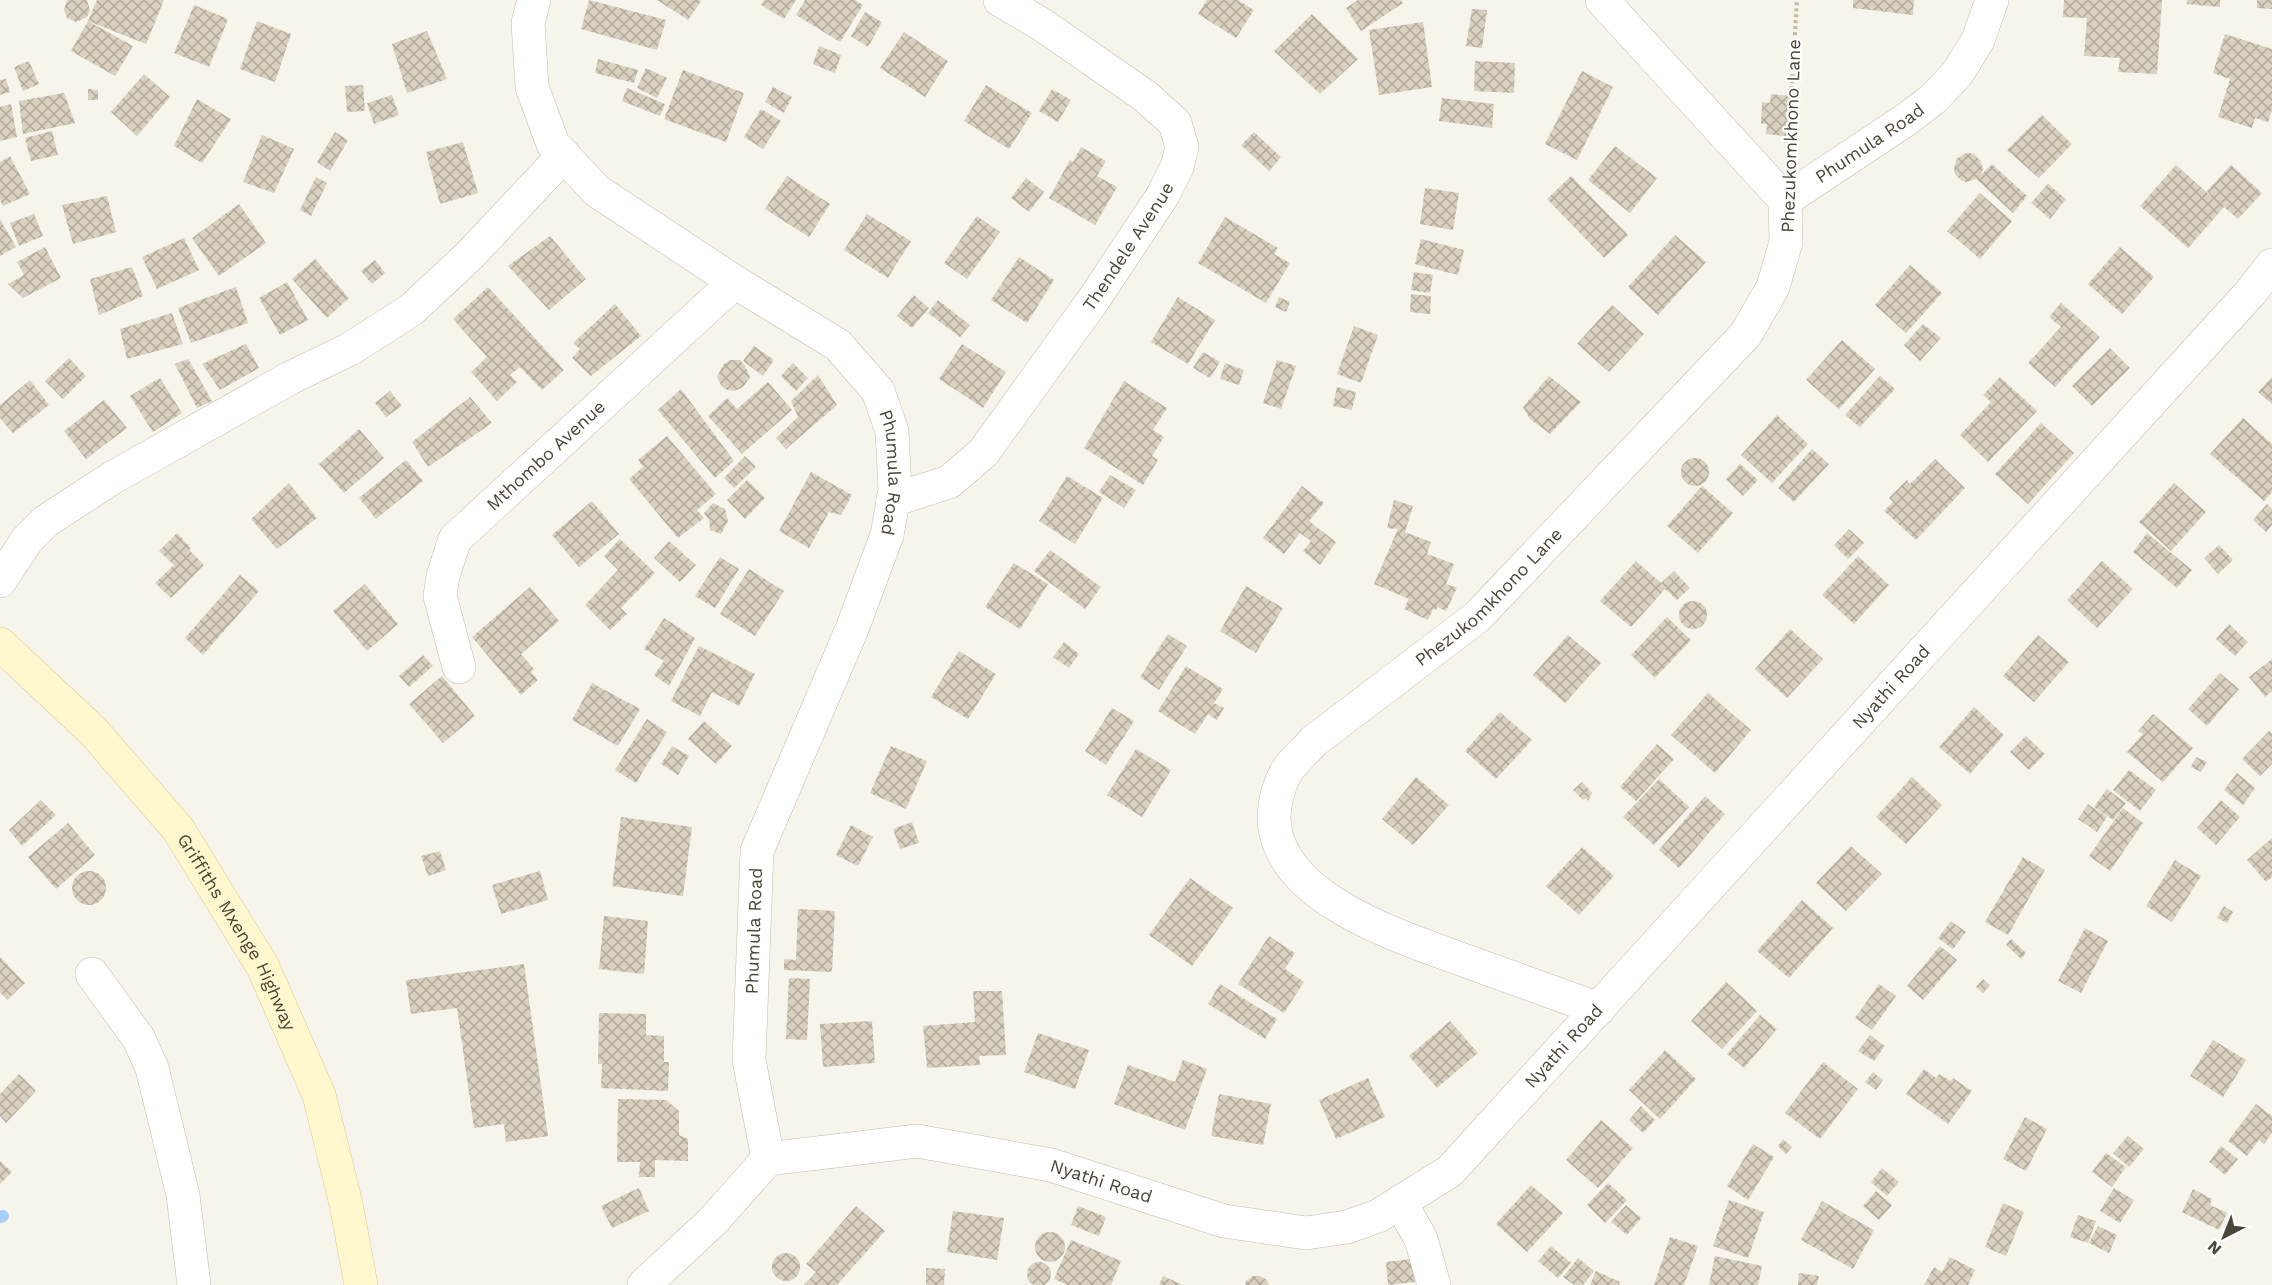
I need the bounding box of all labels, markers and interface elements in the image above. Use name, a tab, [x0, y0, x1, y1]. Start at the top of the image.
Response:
street label: Phezukomkhono Lane	[1777, 39, 1804, 233]
street label: Phumula Road	[1811, 99, 1928, 187]
street label: Thendele Avenue	[1078, 179, 1178, 315]
street label: Mthombo Avenue	[482, 396, 609, 515]
street label: Phumula Road	[875, 407, 906, 537]
street label: Phezukomkhono Lane	[1411, 523, 1566, 670]
street label: Nyathi Road	[1847, 640, 1934, 733]
street label: Griffiths Mxenge Highway	[173, 829, 301, 1034]
street label: Phumula Road	[741, 867, 766, 995]
street label: Nyathi Road	[1520, 1000, 1607, 1092]
street label: Nyathi Road	[1048, 1155, 1155, 1207]
north arrow	[2194, 1207, 2254, 1267]
text: N	[2204, 1237, 2225, 1259]

